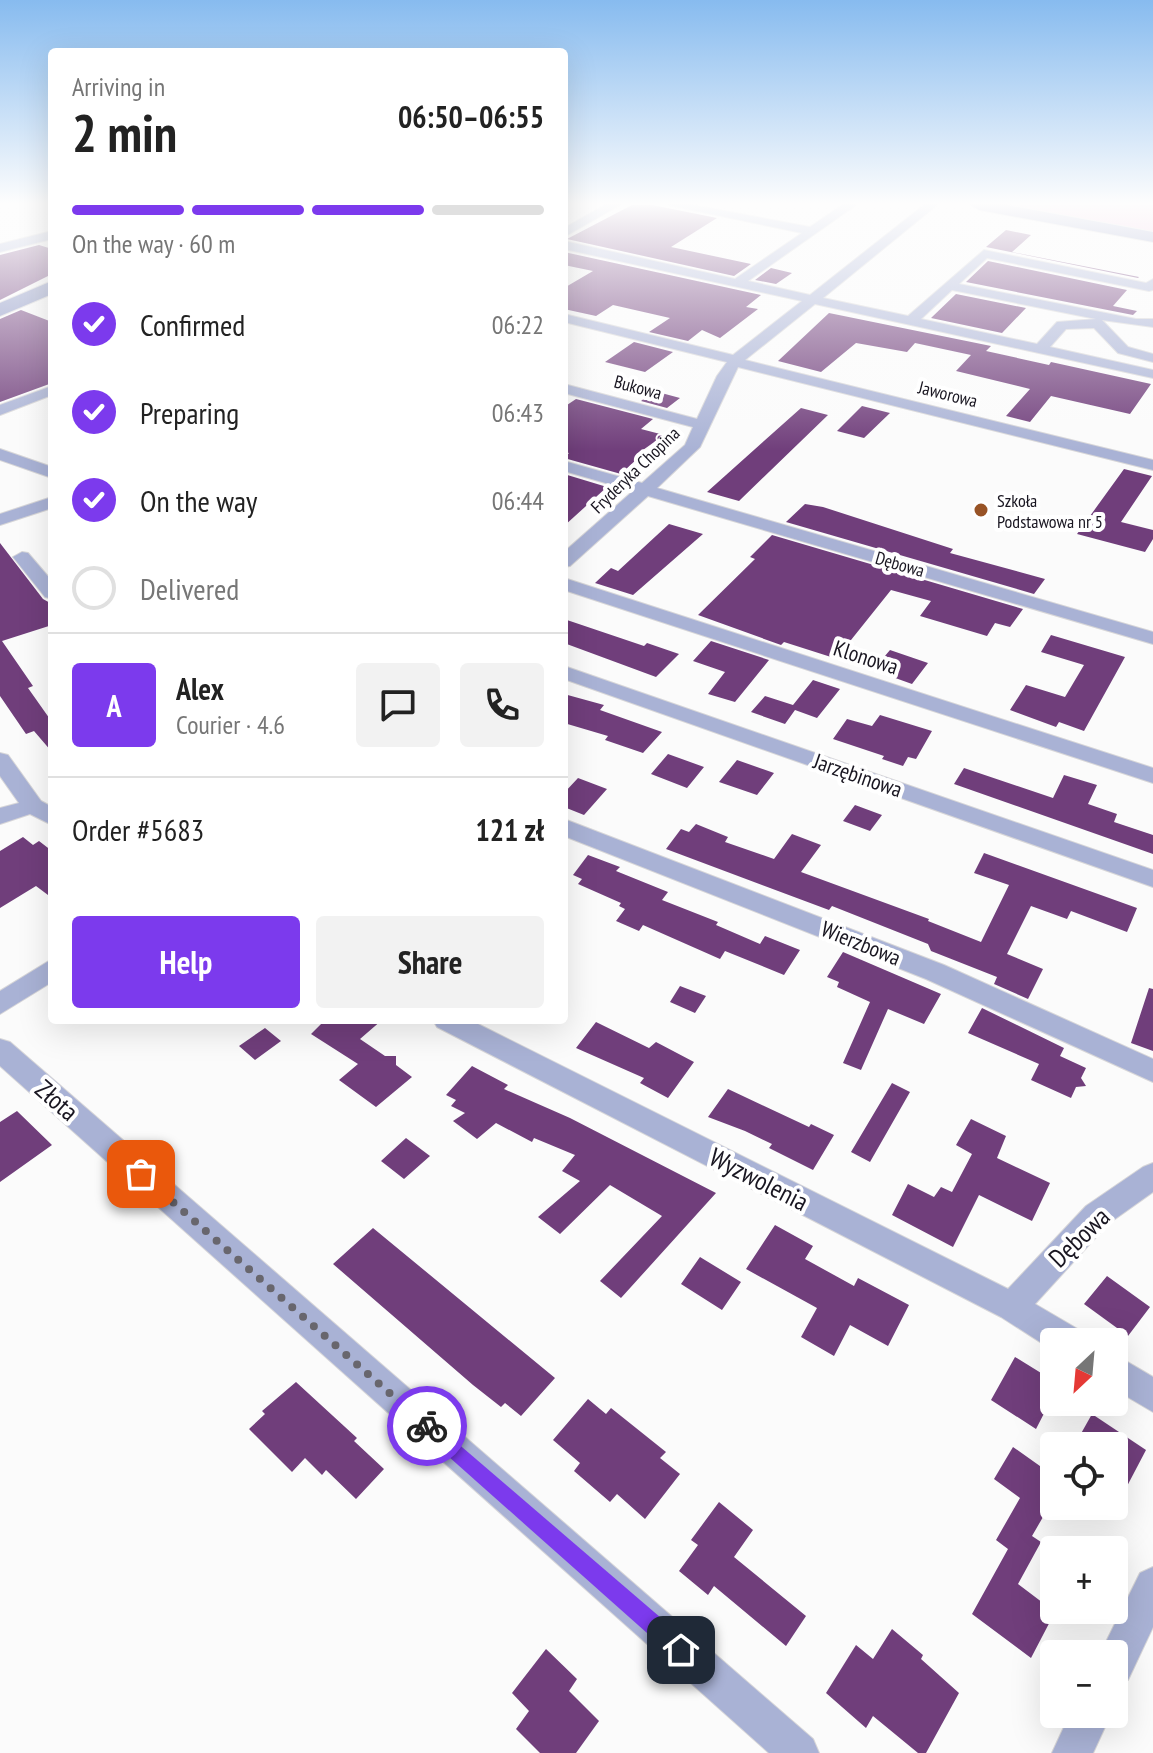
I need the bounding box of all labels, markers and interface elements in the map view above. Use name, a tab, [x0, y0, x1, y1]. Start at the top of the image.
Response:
text: Arriving in	[72, 70, 165, 103]
text: 06:50–06:55	[398, 97, 544, 136]
text: 2 min	[72, 99, 177, 166]
text: On the way · 60 m	[72, 227, 235, 260]
icon: check	[72, 302, 116, 346]
text: Confirmed	[140, 305, 245, 344]
text: 06:22	[492, 308, 544, 341]
street label: Bukowa	[612, 370, 664, 404]
street label: Jaworowa	[915, 375, 980, 412]
icon: check	[72, 390, 116, 434]
text: Preparing	[140, 393, 239, 432]
text: 06:43	[492, 396, 544, 429]
street label: Fryderyka Chopina	[586, 422, 684, 518]
icon: check	[72, 478, 116, 522]
text: On the way	[140, 481, 257, 520]
text: 06:44	[492, 484, 544, 517]
place label: Szkoła Podstawowa nr 5	[997, 489, 1103, 533]
marker: Szkoła Podstawowa nr 5	[972, 501, 990, 519]
street label: Dębowa	[873, 546, 927, 582]
text: Delivered	[140, 569, 239, 608]
street label: Klonowa	[830, 633, 902, 681]
button: chat	[356, 663, 440, 747]
button: phone	[460, 663, 544, 747]
text: Alex	[176, 669, 224, 708]
text: A	[106, 686, 122, 725]
text: Courier · 4.6	[176, 708, 285, 741]
street label: Jarzębinowa	[809, 746, 906, 803]
text: Order #5683	[72, 810, 204, 849]
text: 121 zł	[475, 810, 544, 849]
street label: Wierzbowa	[817, 914, 905, 972]
button: Help	[72, 916, 300, 1008]
button: Share	[316, 916, 544, 1008]
street label: Złota	[29, 1072, 85, 1128]
pin	[107, 1140, 175, 1208]
street label: Wyzwolenia	[704, 1140, 814, 1218]
icon: bag	[119, 1152, 163, 1196]
street label: Dębowa	[1042, 1200, 1116, 1274]
north arrow	[1040, 1328, 1128, 1416]
map controls	[1040, 1328, 1128, 1728]
courier	[387, 1386, 467, 1466]
icon: bike	[405, 1404, 449, 1448]
button: locate	[1040, 1432, 1128, 1520]
button: +	[1040, 1536, 1128, 1624]
pin	[647, 1616, 715, 1684]
icon: home	[659, 1628, 703, 1672]
button: −	[1040, 1640, 1128, 1728]

